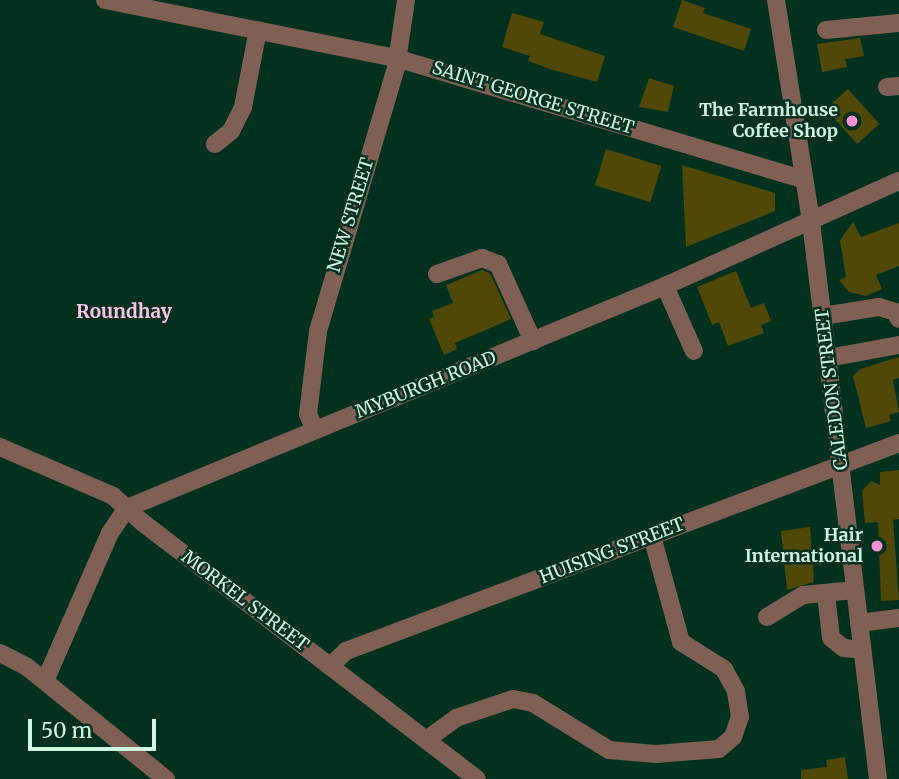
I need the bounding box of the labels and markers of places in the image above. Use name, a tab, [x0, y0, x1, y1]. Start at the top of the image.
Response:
place label: The Farmhouse Coffee Shop	[699, 100, 838, 142]
marker: The Farmhouse Coffee Shop	[844, 113, 860, 129]
place label: Hair International	[745, 525, 863, 568]
marker: Hair International	[869, 538, 885, 554]

